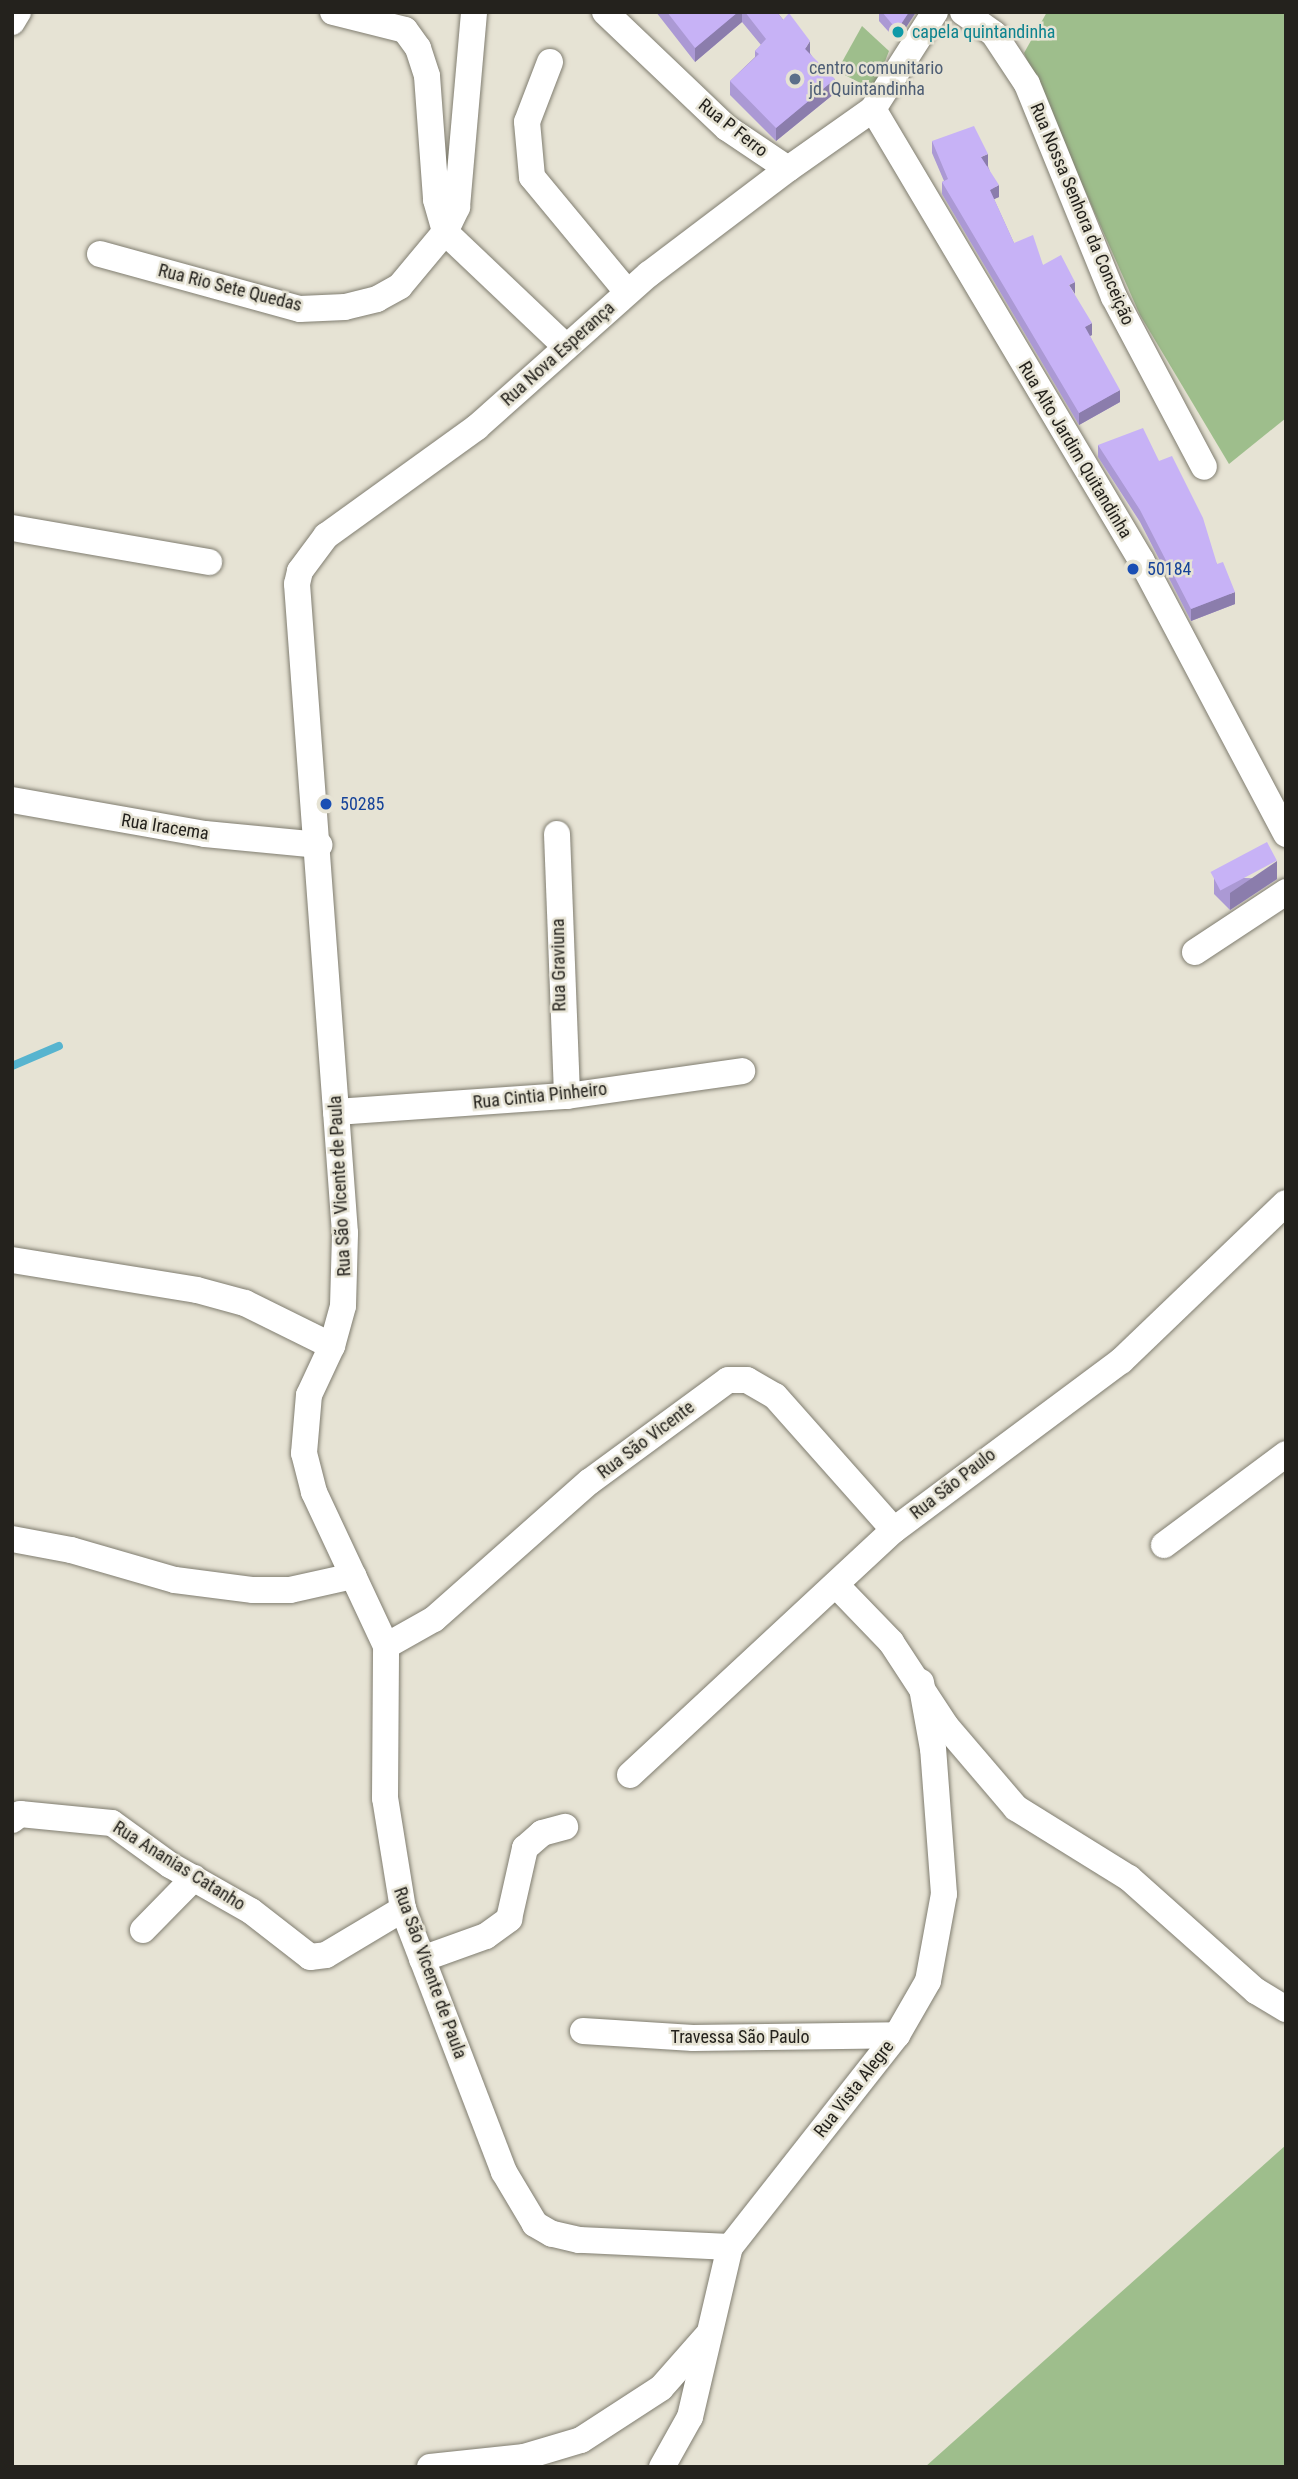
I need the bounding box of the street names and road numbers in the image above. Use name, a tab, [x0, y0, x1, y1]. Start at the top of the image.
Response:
street label: Rua P Ferro	[694, 94, 772, 162]
street label: Rua Nossa Senhora da Conceição	[1025, 100, 1139, 328]
street label: Rua Rio Sete Quedas	[156, 260, 304, 316]
street label: Rua Nova Esperança	[497, 297, 619, 411]
street label: Rua Alto Jardim Quitandinha	[1014, 358, 1136, 542]
street label: Rua Iracema	[120, 809, 210, 845]
street label: Rua Graviuna	[547, 918, 571, 1012]
street label: Rua Cintia Pinheiro	[472, 1078, 608, 1114]
street label: Rua São Vicente de Paula	[324, 1095, 356, 1277]
street label: Rua São Vicente	[593, 1397, 699, 1483]
street label: Rua São Paulo	[906, 1444, 1000, 1524]
street label: Rua Ananias Catanho	[109, 1817, 249, 1915]
street label: Rua São Vicente de Paula	[389, 1884, 471, 2062]
street label: Travessa São Paulo	[670, 2026, 810, 2048]
street label: Rua Vista Alegre	[809, 2036, 899, 2142]

